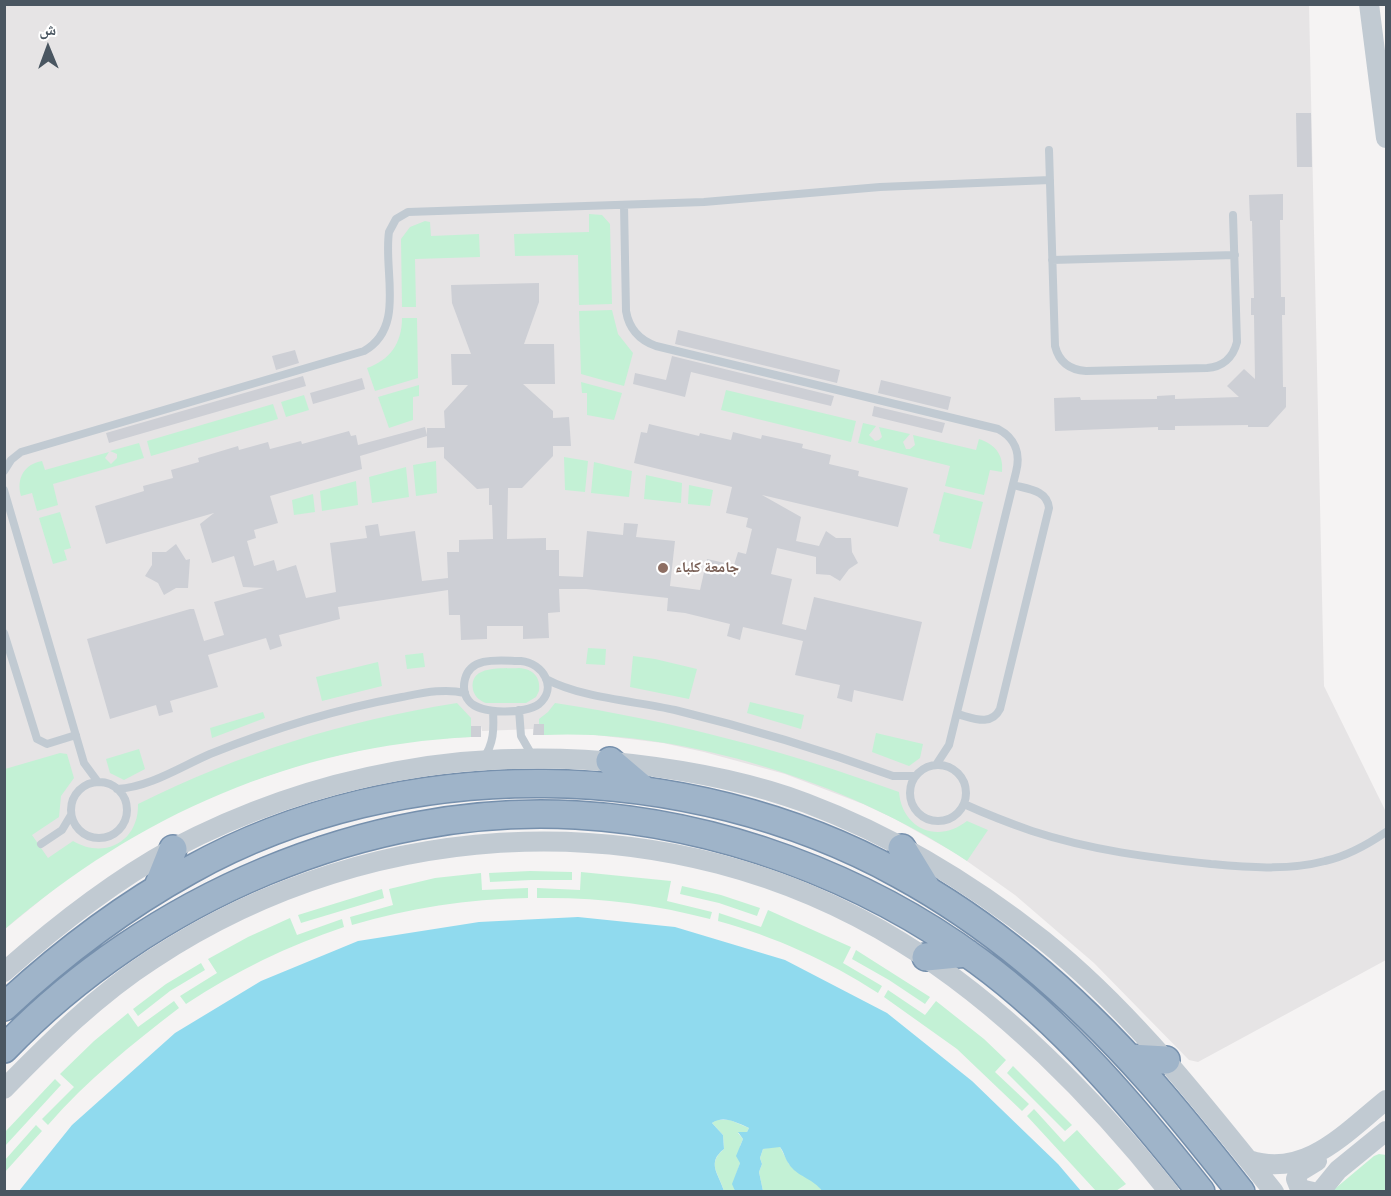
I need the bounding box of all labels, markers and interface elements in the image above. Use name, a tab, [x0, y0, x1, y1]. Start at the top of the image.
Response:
north arrow	[18, 18, 78, 78]
text: ش	[39, 19, 56, 40]
place label: جامعة كلباء	[675, 559, 739, 577]
marker: جامعة كلباء	[656, 561, 670, 575]

